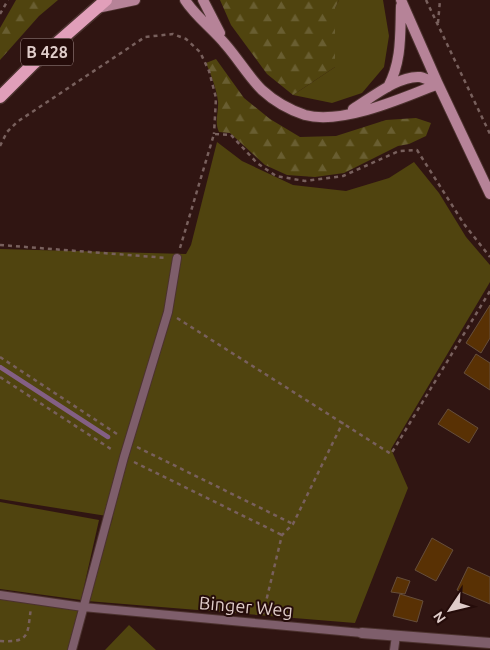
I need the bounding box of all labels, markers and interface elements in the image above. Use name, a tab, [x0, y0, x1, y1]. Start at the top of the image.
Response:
road number: B 428	[21, 38, 73, 66]
north arrow	[425, 585, 475, 635]
street label: Binger Weg	[198, 592, 294, 620]
text: N	[430, 609, 449, 626]

